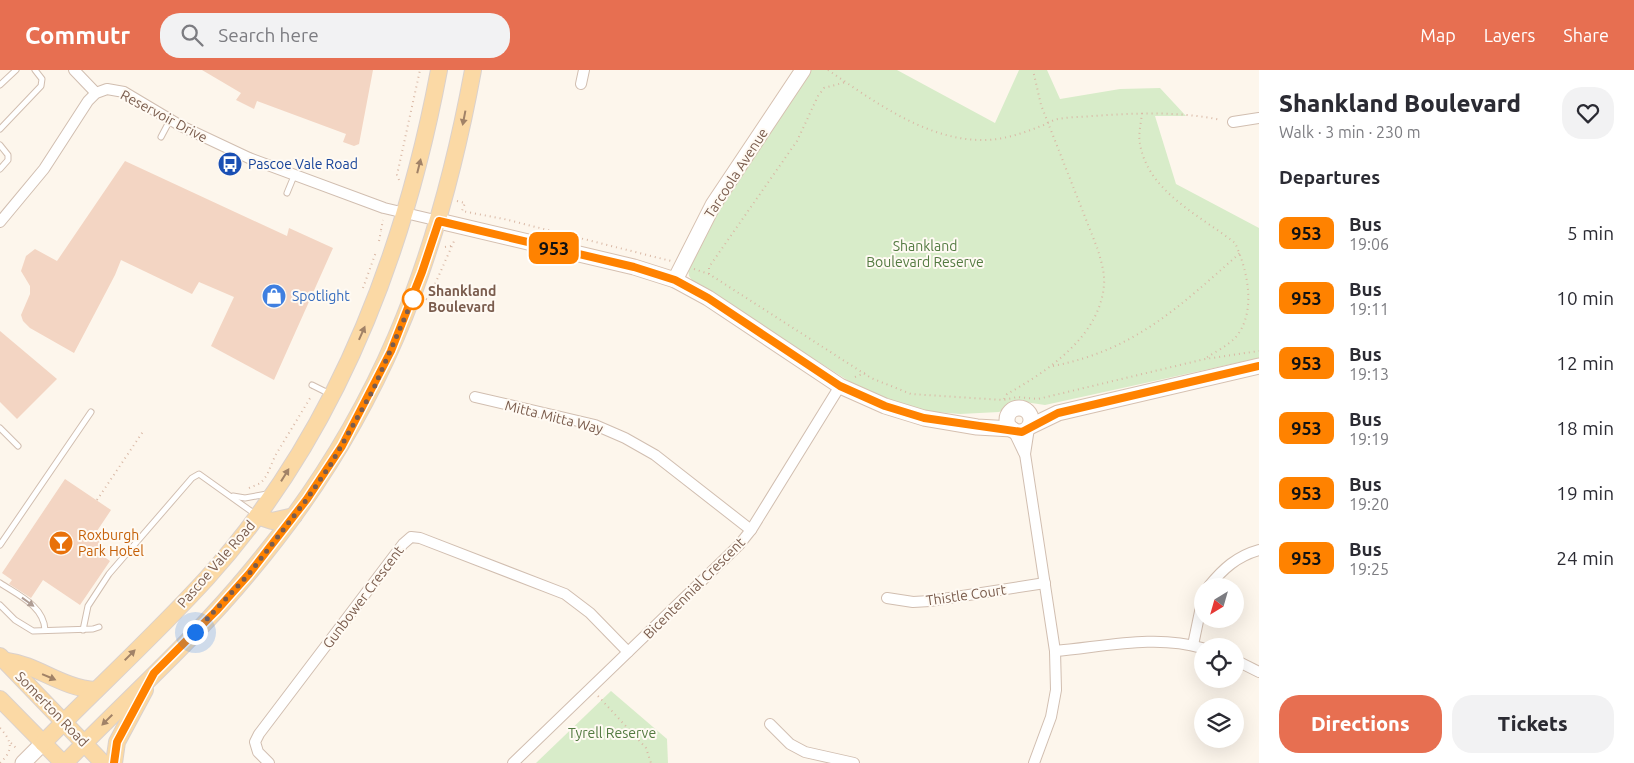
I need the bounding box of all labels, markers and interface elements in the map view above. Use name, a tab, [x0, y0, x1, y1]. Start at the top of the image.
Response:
search box	[160, 13, 510, 58]
icon: search	[178, 21, 206, 49]
text: Commutr	[25, 22, 130, 49]
text: Search here	[218, 24, 319, 46]
text: Map	[1420, 25, 1456, 45]
text: Layers	[1484, 25, 1535, 45]
text: Share	[1563, 25, 1609, 45]
street label: Reservoir Drive	[118, 86, 210, 146]
button: heart	[1562, 87, 1614, 139]
text: Shankland Boulevard	[1279, 90, 1521, 117]
one-way arrow	[460, 110, 468, 126]
text: Walk · 3 min · 230 m	[1279, 123, 1421, 141]
street label: Tarcoola Avenue	[701, 125, 771, 221]
bus stop icon: Pascoe Vale Road	[217, 151, 243, 177]
place label: Pascoe Vale Road	[248, 156, 358, 172]
one-way arrow	[415, 159, 423, 174]
text: Departures	[1279, 166, 1380, 188]
text: Bus	[1349, 213, 1382, 235]
text: 5 min	[1567, 222, 1614, 244]
text: 953	[1291, 223, 1322, 243]
line badge: 953	[525, 232, 583, 264]
text: 19:06	[1349, 235, 1389, 253]
text: 953	[539, 238, 569, 258]
park label: Shankland Boulevard Reserve	[866, 238, 984, 270]
text: Bus	[1349, 278, 1382, 300]
shop icon: Spotlight	[261, 283, 287, 309]
place label: Shankland Boulevard	[428, 283, 496, 315]
text: 10 min	[1556, 287, 1614, 309]
place label: Spotlight	[292, 288, 350, 304]
marker: Shankland Boulevard	[402, 288, 424, 310]
text: 953	[1291, 288, 1322, 308]
text: 19:11	[1349, 300, 1389, 318]
one-way arrow	[359, 326, 367, 340]
text: Bus	[1349, 343, 1382, 365]
text: 12 min	[1556, 352, 1614, 374]
text: 953	[1291, 353, 1322, 373]
text: 19:13	[1349, 365, 1389, 383]
street label: Mitta Mitta Way	[503, 397, 605, 437]
text: Bus	[1349, 408, 1382, 430]
text: 18 min	[1556, 417, 1614, 439]
text: 953	[1291, 418, 1322, 438]
text: 19:19	[1349, 430, 1389, 448]
one-way arrow	[280, 469, 289, 482]
text: Bus	[1349, 473, 1382, 495]
text: 19 min	[1556, 482, 1614, 504]
text: 953	[1291, 483, 1322, 503]
text: 19:20	[1349, 495, 1389, 513]
street label: Pascoe Vale Road	[174, 517, 258, 611]
place label: Roxburgh Park Hotel	[78, 527, 144, 559]
bar icon: Roxburgh Park Hotel	[48, 530, 74, 556]
street label: Bicentennial Crescent	[640, 534, 748, 642]
text: Bus	[1349, 538, 1382, 560]
street label: Gunbower Crescent	[319, 542, 407, 651]
text: 24 min	[1556, 547, 1614, 569]
text: 953	[1291, 548, 1322, 568]
text: 19:25	[1349, 560, 1389, 578]
north arrow	[1194, 578, 1244, 628]
map controls	[1194, 578, 1244, 748]
street label: Thistle Court	[925, 581, 1008, 609]
one-way arrow	[22, 597, 35, 607]
your location	[183, 620, 208, 645]
button: locate	[1194, 638, 1244, 688]
one-way arrow	[124, 649, 136, 661]
street label: Somerton Road	[12, 668, 92, 750]
one-way arrow	[42, 674, 56, 682]
button: Directions	[1279, 695, 1442, 753]
button: Tickets	[1452, 695, 1614, 753]
button: layers	[1194, 698, 1244, 748]
one-way arrow	[102, 714, 114, 726]
park label: Tyrell Reserve	[568, 725, 656, 741]

